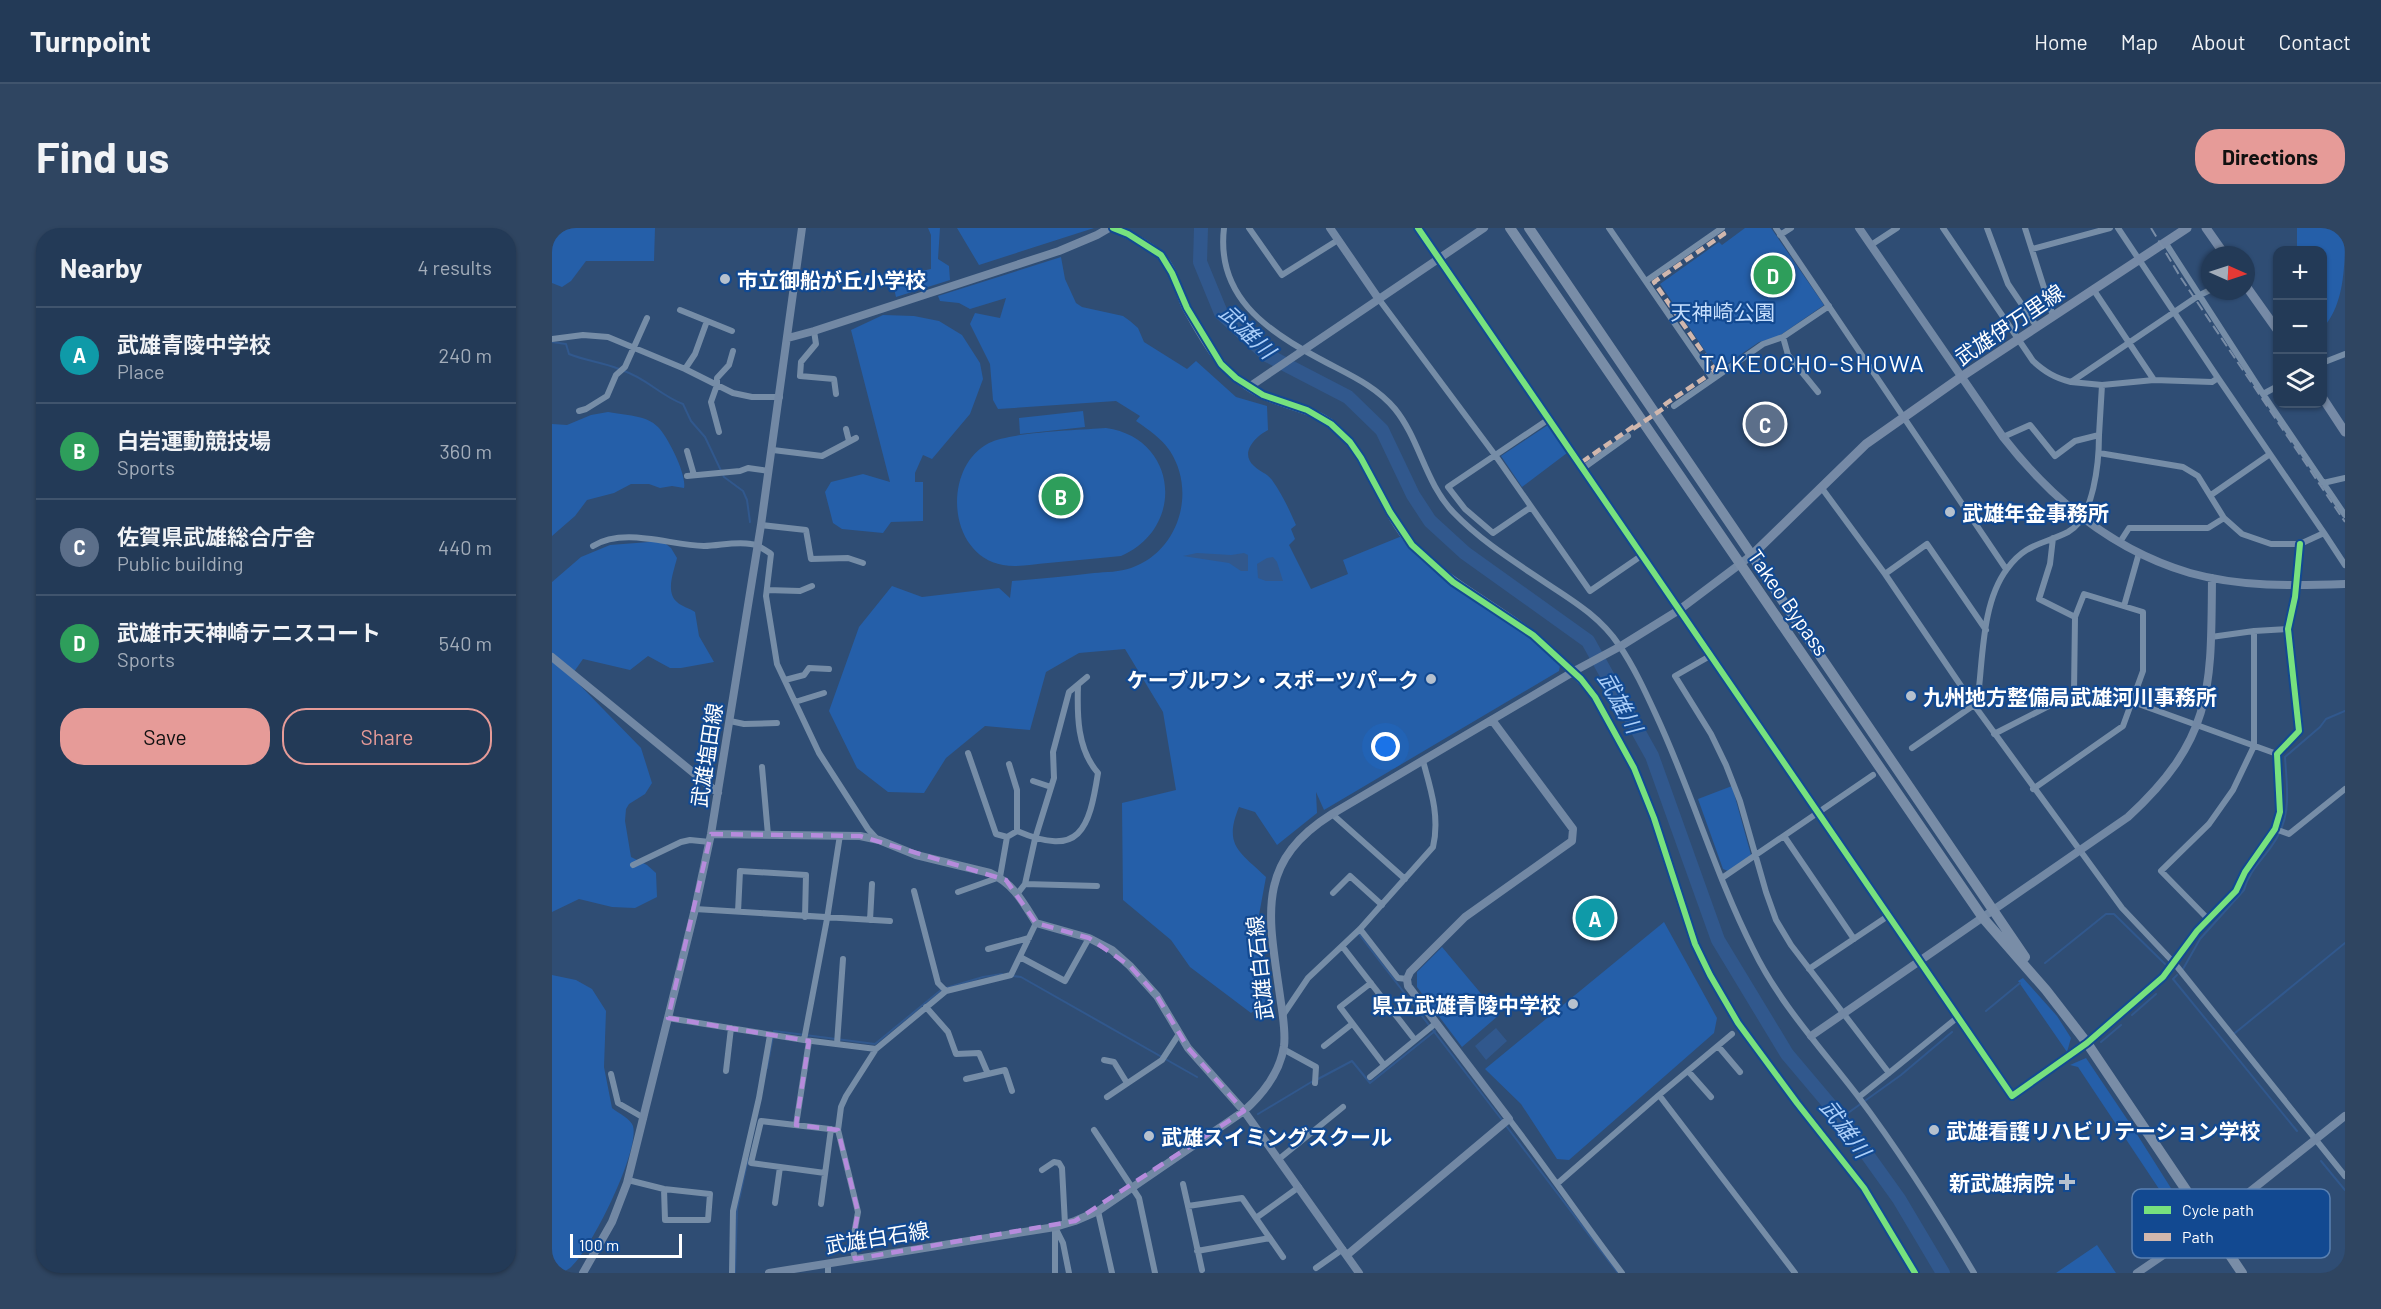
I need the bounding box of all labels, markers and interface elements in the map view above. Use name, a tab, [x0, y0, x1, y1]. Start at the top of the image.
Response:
text: Turnpoint	[30, 24, 151, 58]
text: Home	[2034, 29, 2088, 54]
text: Map	[2121, 29, 2158, 54]
text: About	[2191, 29, 2246, 54]
text: Contact	[2279, 29, 2351, 54]
button: Directions	[2195, 129, 2345, 184]
text: Find us	[36, 131, 169, 181]
north arrow	[2201, 246, 2255, 300]
map controls	[2273, 246, 2327, 408]
button: +	[2273, 246, 2327, 300]
text: Nearby	[60, 252, 142, 283]
pin: D	[1754, 252, 1792, 298]
text: 4 results	[417, 255, 492, 279]
place label: 市立御船が丘小学校	[737, 267, 926, 292]
marker: 市立御船が丘小学校	[718, 272, 732, 286]
street label: 武雄伊万里線	[1950, 278, 2068, 370]
water label: 武雄川	[1215, 299, 1282, 365]
park label: 天神崎公園	[1671, 299, 1776, 324]
button: −	[2273, 300, 2327, 354]
text: 武雄青陵中学校	[117, 331, 271, 357]
text: A	[73, 343, 86, 367]
text: 240 m	[438, 343, 492, 367]
district label: TAKEOCHO-SHOWA	[1701, 348, 1925, 377]
button: layers	[2273, 354, 2327, 408]
text: Place	[117, 359, 165, 383]
pin: C	[1746, 402, 1784, 446]
text: 白岩運動競技場	[117, 427, 271, 453]
text: B	[73, 439, 86, 463]
text: 360 m	[440, 439, 492, 463]
text: Sports	[117, 455, 175, 479]
pin: B	[1042, 474, 1080, 518]
place label: 武雄年金事務所	[1962, 500, 2109, 525]
marker: 武雄年金事務所	[1943, 505, 1957, 519]
text: 佐賀県武雄総合庁舎	[117, 523, 315, 549]
text: C	[73, 535, 86, 559]
text: 440 m	[438, 535, 492, 559]
street label: Takeo Bypass	[1743, 544, 1835, 660]
text: Public building	[117, 551, 243, 575]
text: 武雄市天神崎テニスコート	[117, 619, 381, 645]
text: D	[73, 631, 86, 655]
text: 540 m	[439, 631, 492, 655]
text: Sports	[117, 647, 175, 671]
place label: ケーブルワン・スポーツパーク	[1127, 667, 1419, 692]
water label: 武雄川	[1594, 667, 1649, 739]
marker: ケーブルワン・スポーツパーク	[1424, 672, 1438, 686]
place label: 九州地方整備局武雄河川事務所	[1923, 684, 2217, 709]
marker: 九州地方整備局武雄河川事務所	[1904, 689, 1918, 703]
street label: 武雄塩田線	[685, 701, 727, 809]
button: Save	[60, 708, 270, 765]
button: Share	[282, 708, 492, 765]
your location	[1371, 732, 1400, 761]
pin: A	[1576, 896, 1614, 940]
street label: 武雄白石線	[1241, 914, 1277, 1022]
place label: 県立武雄青陵中学校	[1372, 992, 1561, 1017]
marker: 県立武雄青陵中学校	[1566, 997, 1580, 1011]
water label: 武雄川	[1816, 1094, 1877, 1164]
place label: 武雄看護リハビリテーション学校	[1946, 1118, 2261, 1143]
marker: 武雄看護リハビリテーション学校	[1927, 1123, 1941, 1137]
place label: 武雄スイミングスクール	[1161, 1124, 1392, 1149]
marker: 武雄スイミングスクール	[1142, 1129, 1156, 1143]
place label: 新武雄病院	[1949, 1170, 2054, 1195]
marker: 新武雄病院	[2058, 1173, 2076, 1191]
legend	[2132, 1189, 2330, 1258]
text: Cycle path	[2182, 1200, 2254, 1219]
street label: 武雄白石線	[823, 1216, 931, 1258]
text: Path	[2182, 1227, 2214, 1246]
scale bar	[570, 1231, 682, 1258]
text: 100 m	[579, 1235, 619, 1254]

